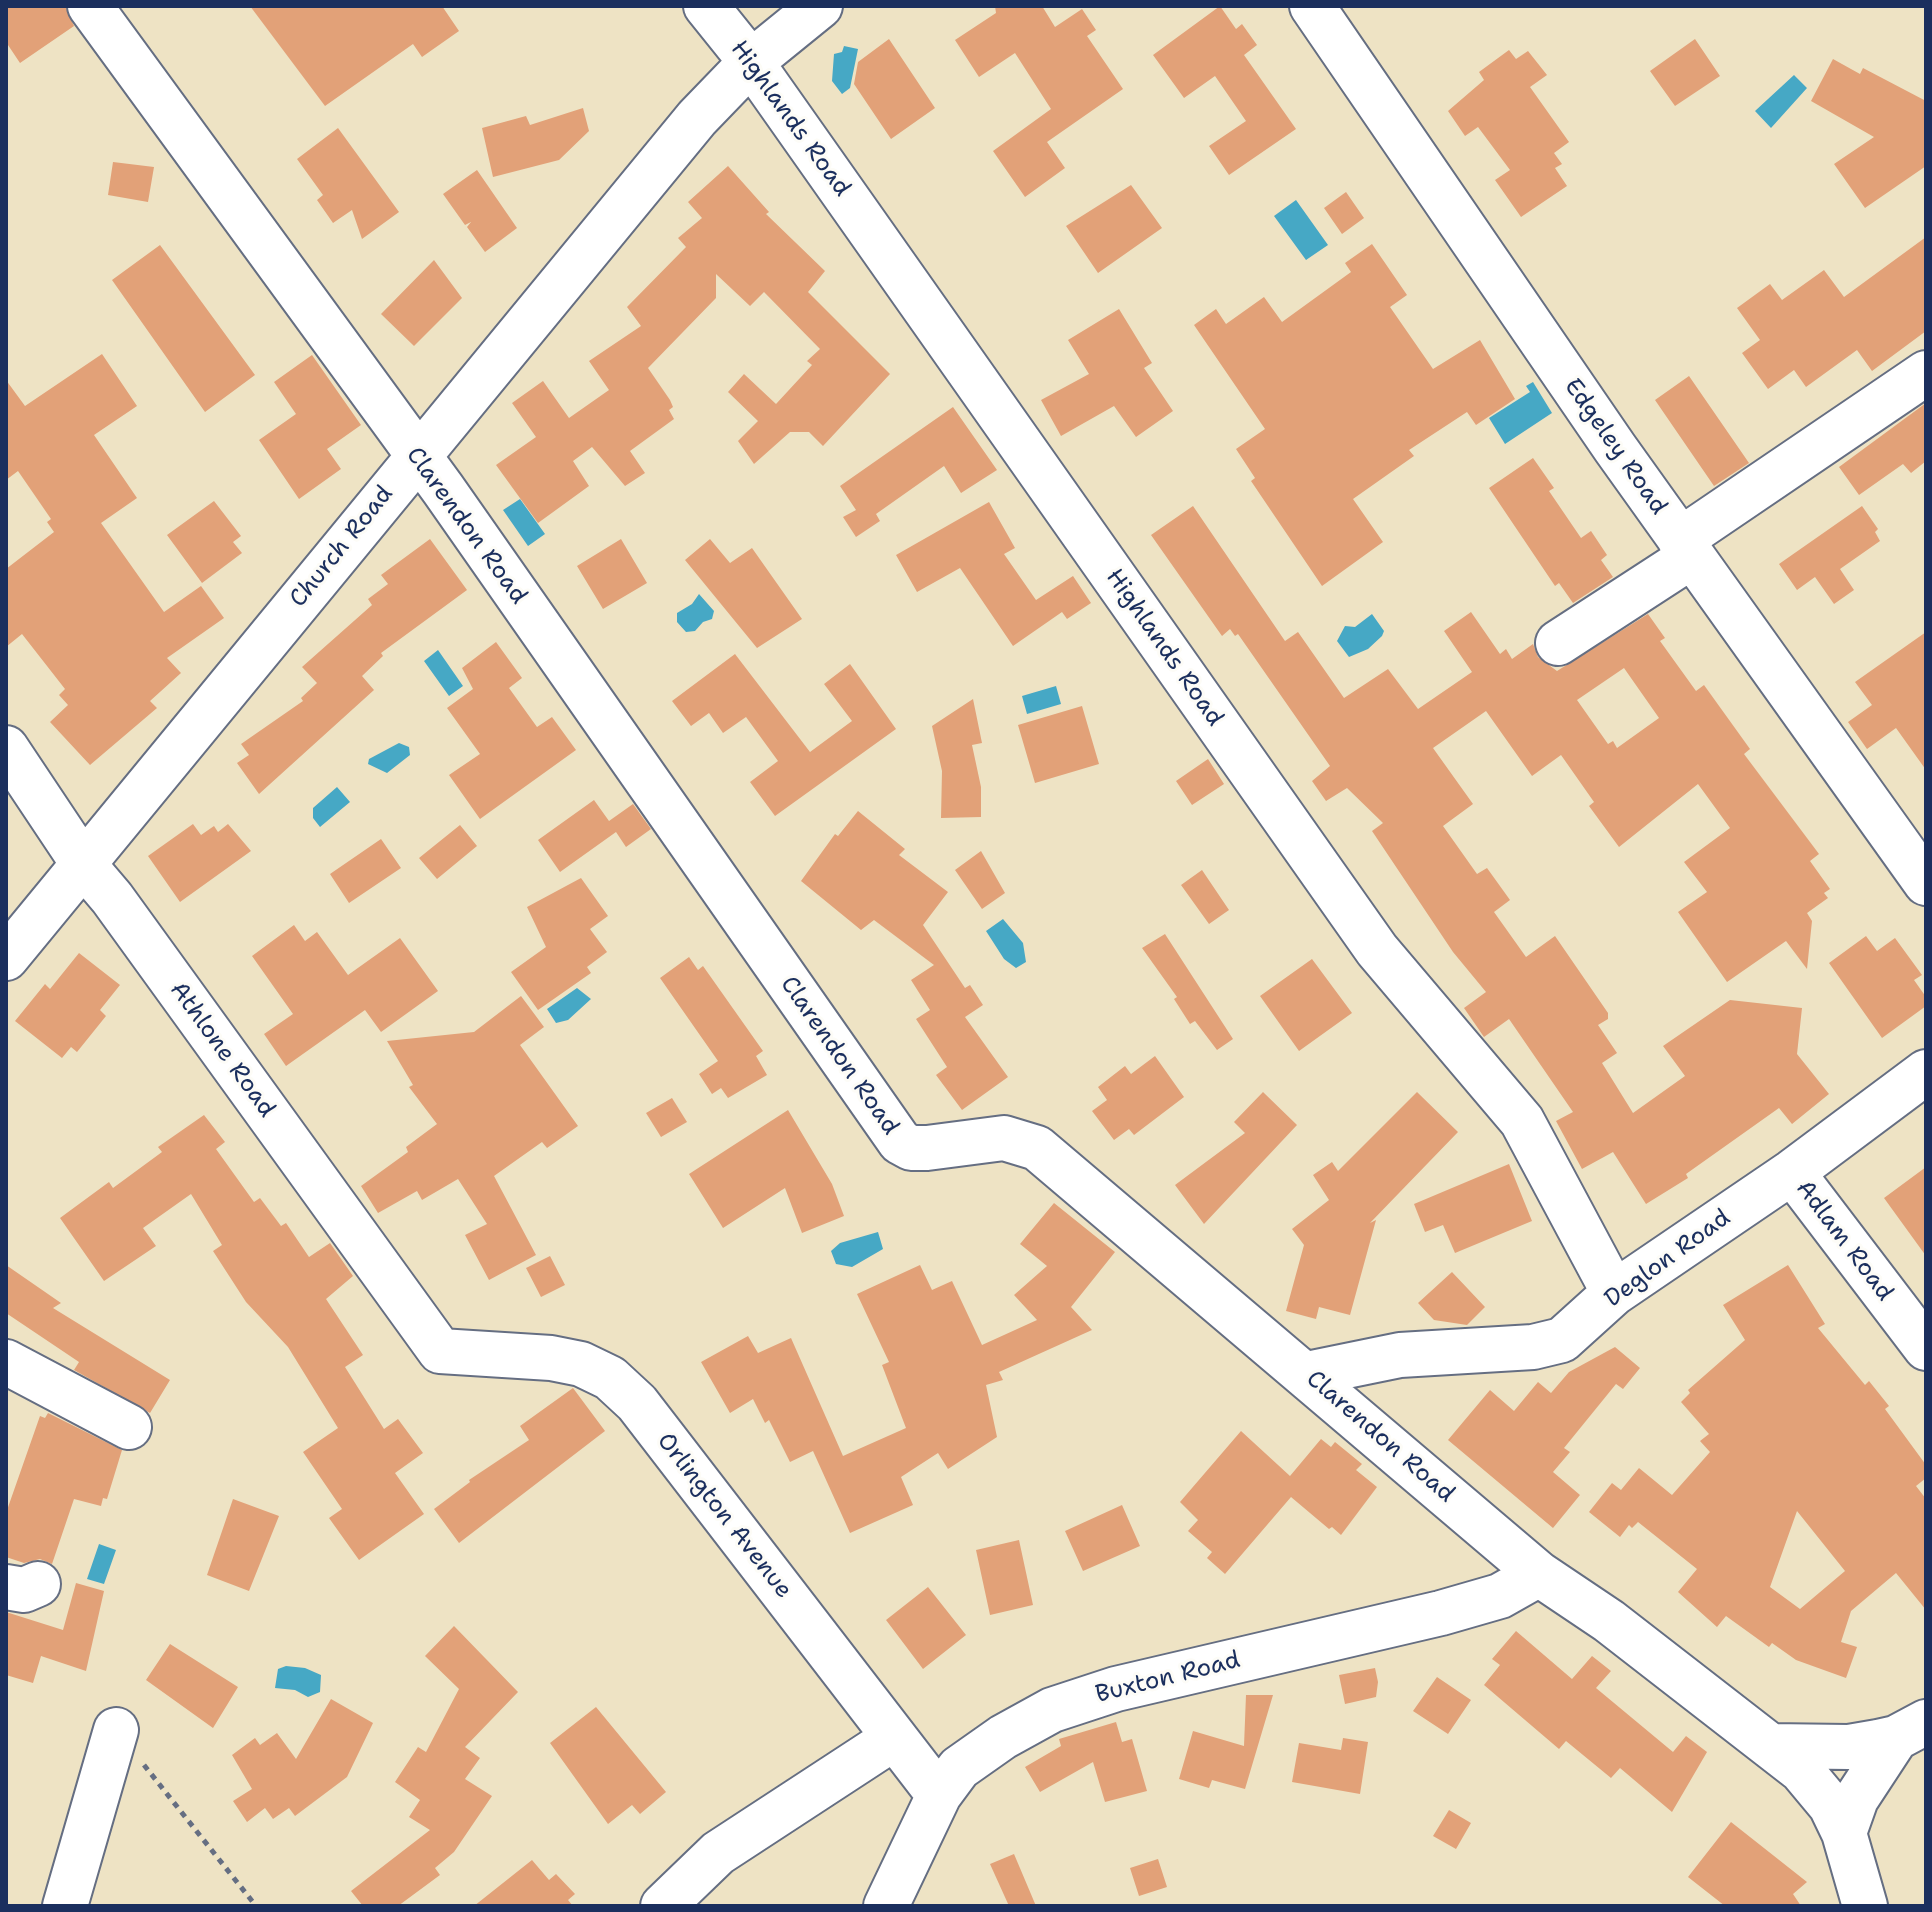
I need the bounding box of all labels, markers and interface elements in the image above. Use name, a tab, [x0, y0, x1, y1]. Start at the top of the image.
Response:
street label: Highlands Road	[724, 36, 856, 202]
street label: Edgeley Road	[1557, 373, 1673, 521]
street label: Clarendon Road	[399, 442, 533, 610]
street label: Church Road	[284, 481, 400, 613]
street label: Highlands Road	[1099, 564, 1229, 732]
street label: Clarendon Road	[774, 971, 904, 1141]
street label: Athlone Road	[163, 977, 281, 1123]
street label: Adlam Road	[1789, 1175, 1899, 1307]
street label: Deglon Road	[1600, 1204, 1736, 1314]
street label: Clarendon Road	[1300, 1365, 1460, 1509]
street label: Orlington Avenue	[650, 1428, 798, 1604]
street label: Buxton Road	[1093, 1646, 1243, 1710]

